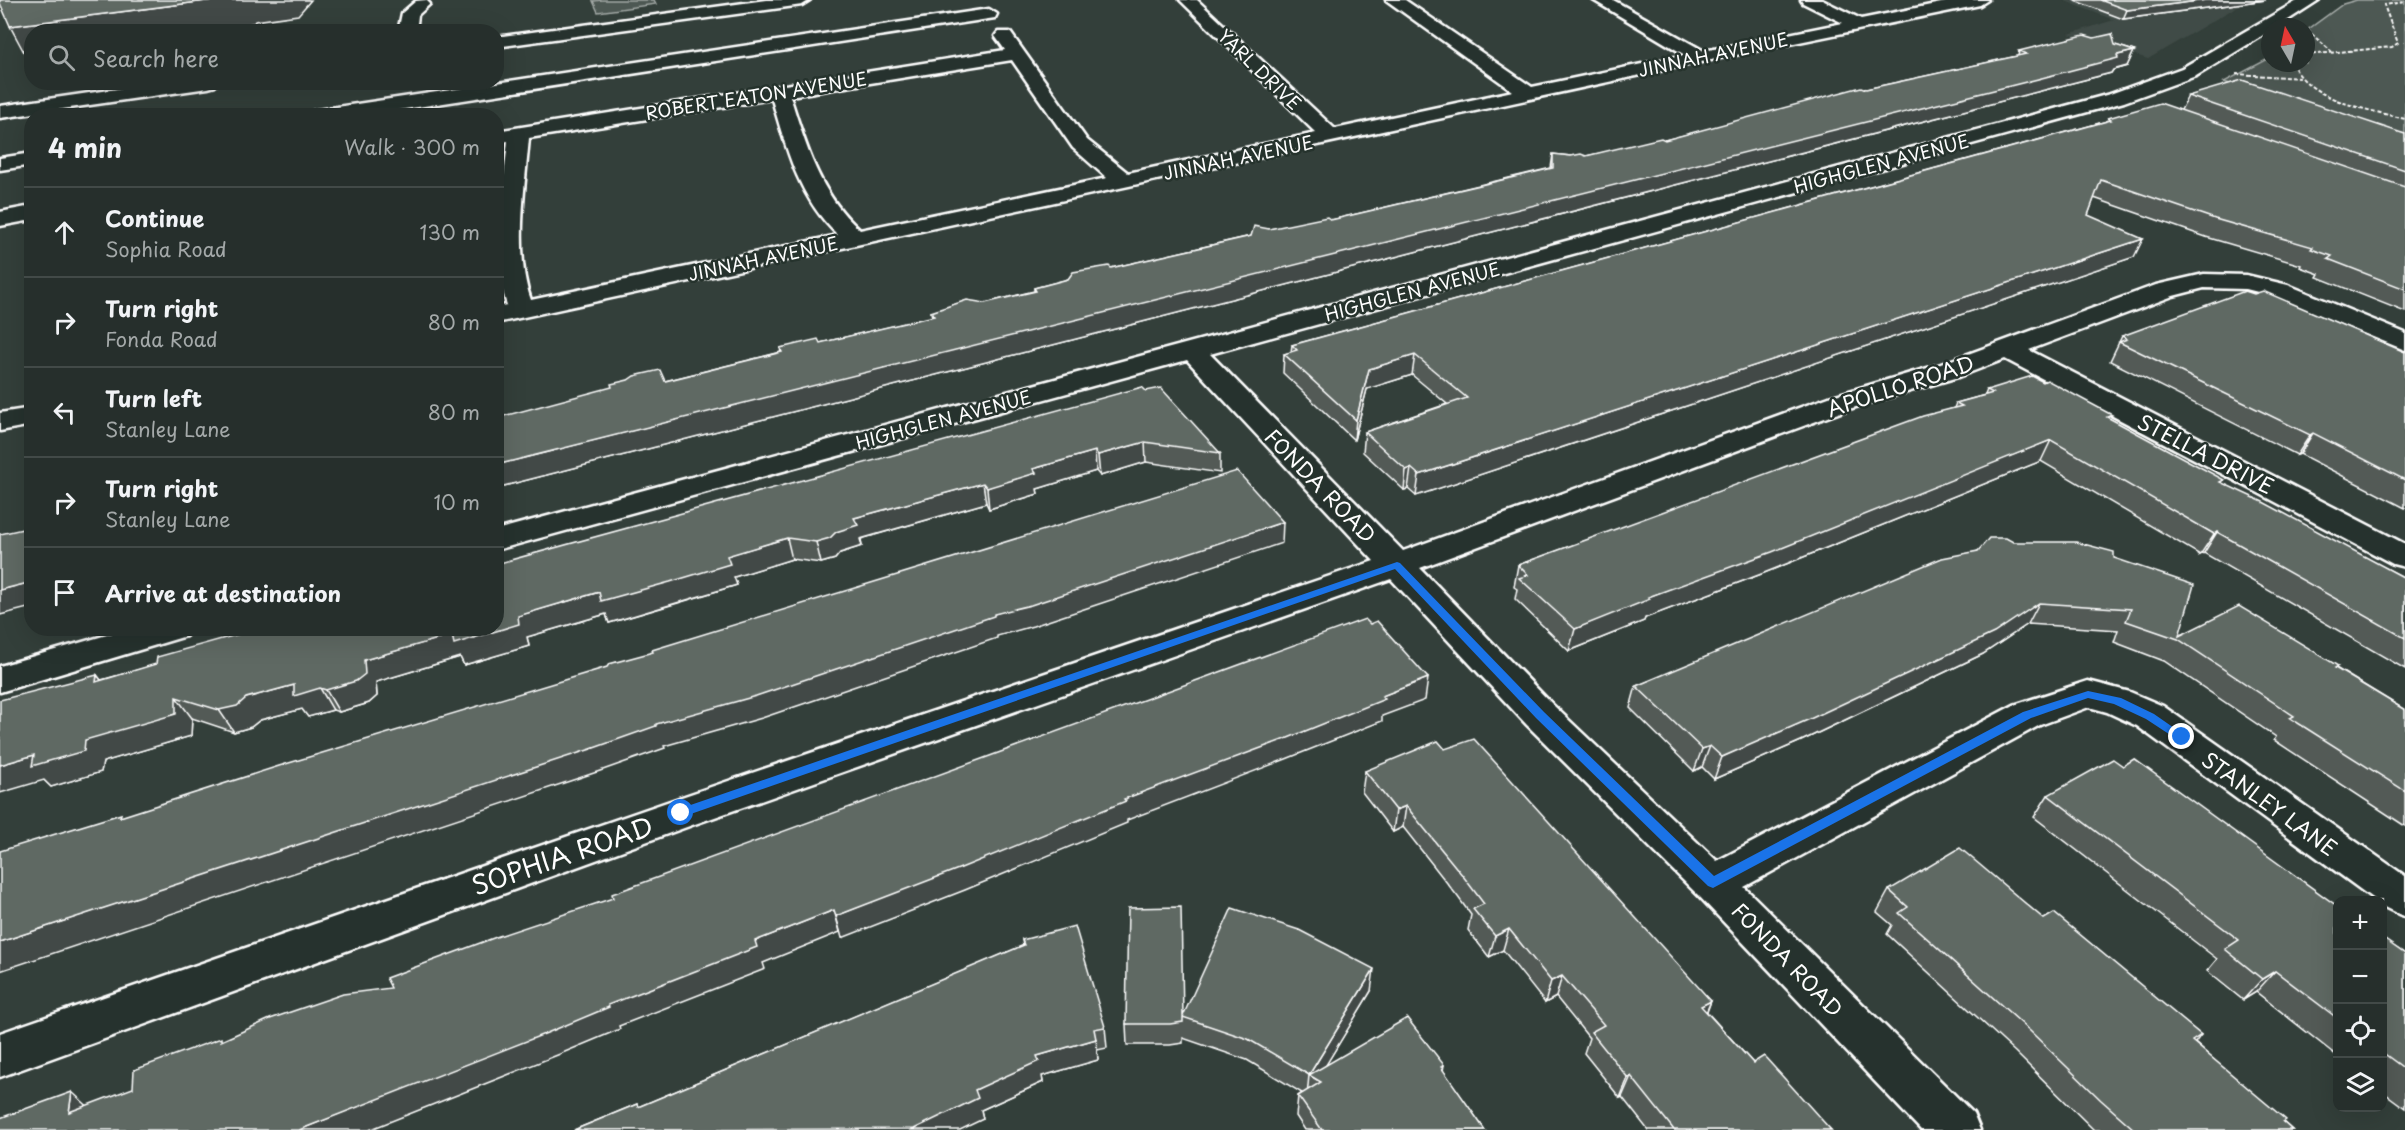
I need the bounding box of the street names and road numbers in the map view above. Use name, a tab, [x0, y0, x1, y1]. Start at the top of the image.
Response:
street label: YARL DRIVE	[1212, 22, 1308, 116]
street label: JINNAH AVENUE	[1636, 25, 1790, 83]
street label: ROBERT EATON AVENUE	[643, 64, 869, 126]
street label: HIGHGLEN AVENUE	[1790, 127, 1972, 199]
street label: JINNAH AVENUE	[1161, 128, 1315, 186]
street label: JINNAH AVENUE	[686, 229, 840, 287]
street label: HIGHGLEN AVENUE	[1321, 255, 1503, 327]
street label: APOLLO ROAD	[1822, 346, 1978, 424]
street label: HIGHGLEN AVENUE	[852, 383, 1034, 455]
street label: STELLA DRIVE	[2132, 405, 2280, 501]
street label: FONDA ROAD	[1258, 421, 1384, 549]
street label: STANLEY LANE	[2196, 743, 2344, 863]
street label: SOPHIA ROAD	[466, 806, 658, 904]
street label: FONDA ROAD	[1725, 895, 1851, 1023]

